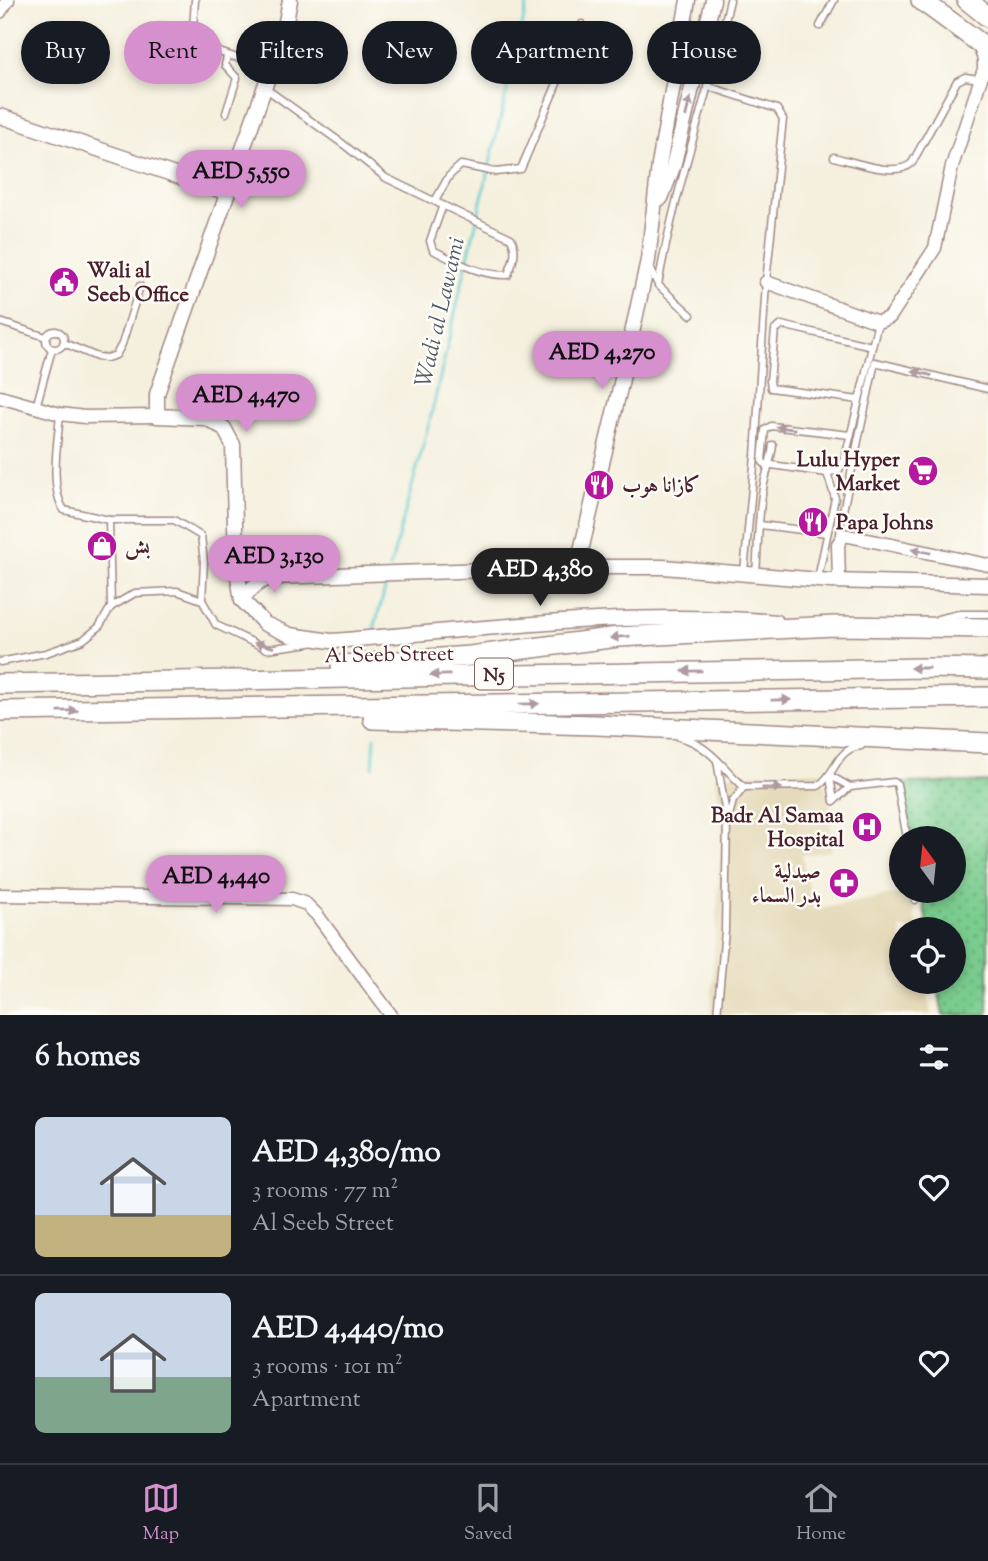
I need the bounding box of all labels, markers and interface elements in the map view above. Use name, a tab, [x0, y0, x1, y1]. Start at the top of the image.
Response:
chip: Buy	[21, 21, 110, 84]
chip: Rent	[124, 21, 222, 84]
chip: Filters	[236, 21, 348, 84]
chip: New	[362, 21, 457, 84]
chip: Apartment	[471, 21, 633, 84]
chip: House	[647, 21, 761, 84]
one-way arrow	[683, 96, 694, 118]
pin: AED 5,550	[161, 150, 321, 210]
text: AED 5,550	[192, 156, 290, 189]
water label: Wadi al Lawami	[408, 234, 475, 391]
place label: Wali al Seeb Office	[87, 257, 189, 311]
public building icon: Wali al Seeb Office	[47, 265, 81, 299]
pin: AED 4,270	[522, 332, 682, 391]
text: AED 4,270	[548, 337, 656, 370]
one-way arrow	[911, 367, 933, 378]
pin: AED 4,470	[166, 374, 326, 434]
text: AED 4,470	[192, 380, 300, 413]
one-way arrow	[775, 422, 797, 433]
place label: Lulu Hyper Market	[797, 446, 901, 500]
supermarket icon: Lulu Hyper Market	[906, 454, 940, 488]
restaurant icon: كازانا هوب	[582, 468, 616, 502]
place label: كازانا هوب	[622, 472, 701, 502]
restaurant icon: Papa Johns	[796, 505, 830, 539]
place label: Papa Johns	[836, 509, 933, 539]
shop icon: بش	[85, 529, 119, 563]
place label: بش	[125, 533, 150, 563]
pin: AED 3,130	[194, 536, 354, 595]
text: AED 3,130	[224, 541, 324, 574]
one-way arrow	[910, 546, 932, 557]
pin: AED 4,380	[460, 548, 620, 608]
text: AED 4,380	[487, 554, 593, 587]
one-way arrow	[609, 632, 631, 643]
one-way arrow	[252, 639, 274, 650]
street label: Al Seeb Street	[324, 640, 454, 672]
road number: N5	[475, 659, 513, 690]
one-way arrow	[909, 662, 931, 674]
one-way arrow	[681, 665, 703, 677]
one-way arrow	[429, 669, 451, 681]
one-way arrow	[770, 694, 792, 706]
one-way arrow	[518, 698, 540, 710]
one-way arrow	[57, 705, 79, 717]
one-way arrow	[761, 782, 783, 793]
place label: Badr Al Samaa Hospital	[711, 802, 844, 856]
hospital icon: Badr Al Samaa Hospital	[850, 810, 884, 844]
north arrow	[889, 826, 966, 903]
map controls	[889, 826, 966, 994]
pin: AED 4,440	[136, 856, 296, 915]
place label: صيدلية بدر السماء	[752, 858, 821, 912]
text: AED 4,440	[162, 861, 270, 894]
pharmacy icon: صيدلية بدر السماء	[827, 866, 861, 900]
button: locate	[889, 917, 966, 994]
text: 6 homes	[35, 1036, 140, 1079]
icon: filters	[915, 1038, 953, 1076]
text: AED 4,380/mo	[252, 1132, 441, 1175]
icon: home	[91, 1145, 175, 1229]
icon: heart	[915, 1168, 953, 1206]
text: 3 rooms · 77 m²	[252, 1175, 398, 1208]
text: Al Seeb Street	[252, 1208, 394, 1241]
text: AED 4,440/mo	[252, 1308, 444, 1351]
icon: home	[91, 1321, 175, 1405]
icon: heart	[915, 1344, 953, 1382]
text: 3 rooms · 101 m²	[252, 1351, 403, 1384]
text: Apartment	[252, 1384, 361, 1417]
tab: Map	[142, 1479, 180, 1548]
tab: Saved	[464, 1479, 512, 1548]
tab: Home	[796, 1479, 846, 1548]

